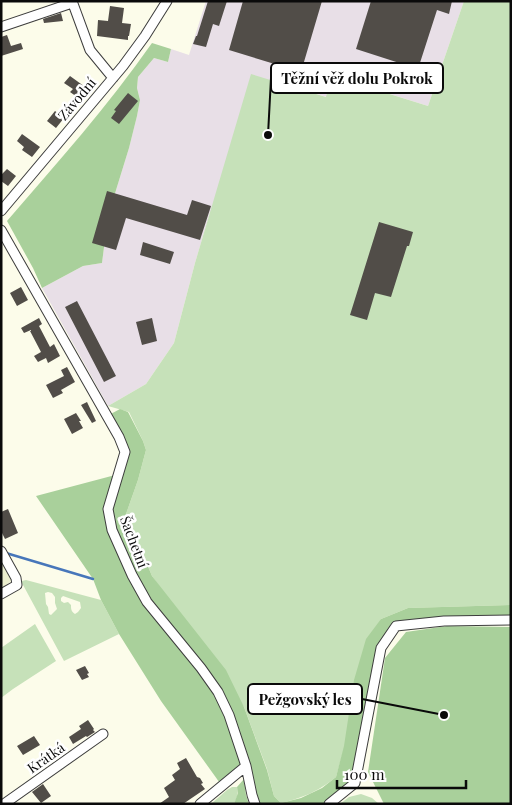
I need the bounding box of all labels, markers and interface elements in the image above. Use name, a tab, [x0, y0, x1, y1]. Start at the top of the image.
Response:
callout: Těžní věž dolu Pokrok	[271, 63, 443, 93]
text: Těžní věž dolu Pokrok	[281, 68, 433, 88]
street label: Závodní	[53, 73, 100, 124]
street label: Šachetní	[116, 513, 153, 570]
callout: Pežgovský les	[248, 684, 362, 714]
text: Pežgovský les	[258, 689, 352, 709]
street label: Krátká	[23, 738, 68, 777]
scale bar	[337, 758, 466, 790]
text: 100 m	[344, 764, 385, 784]

